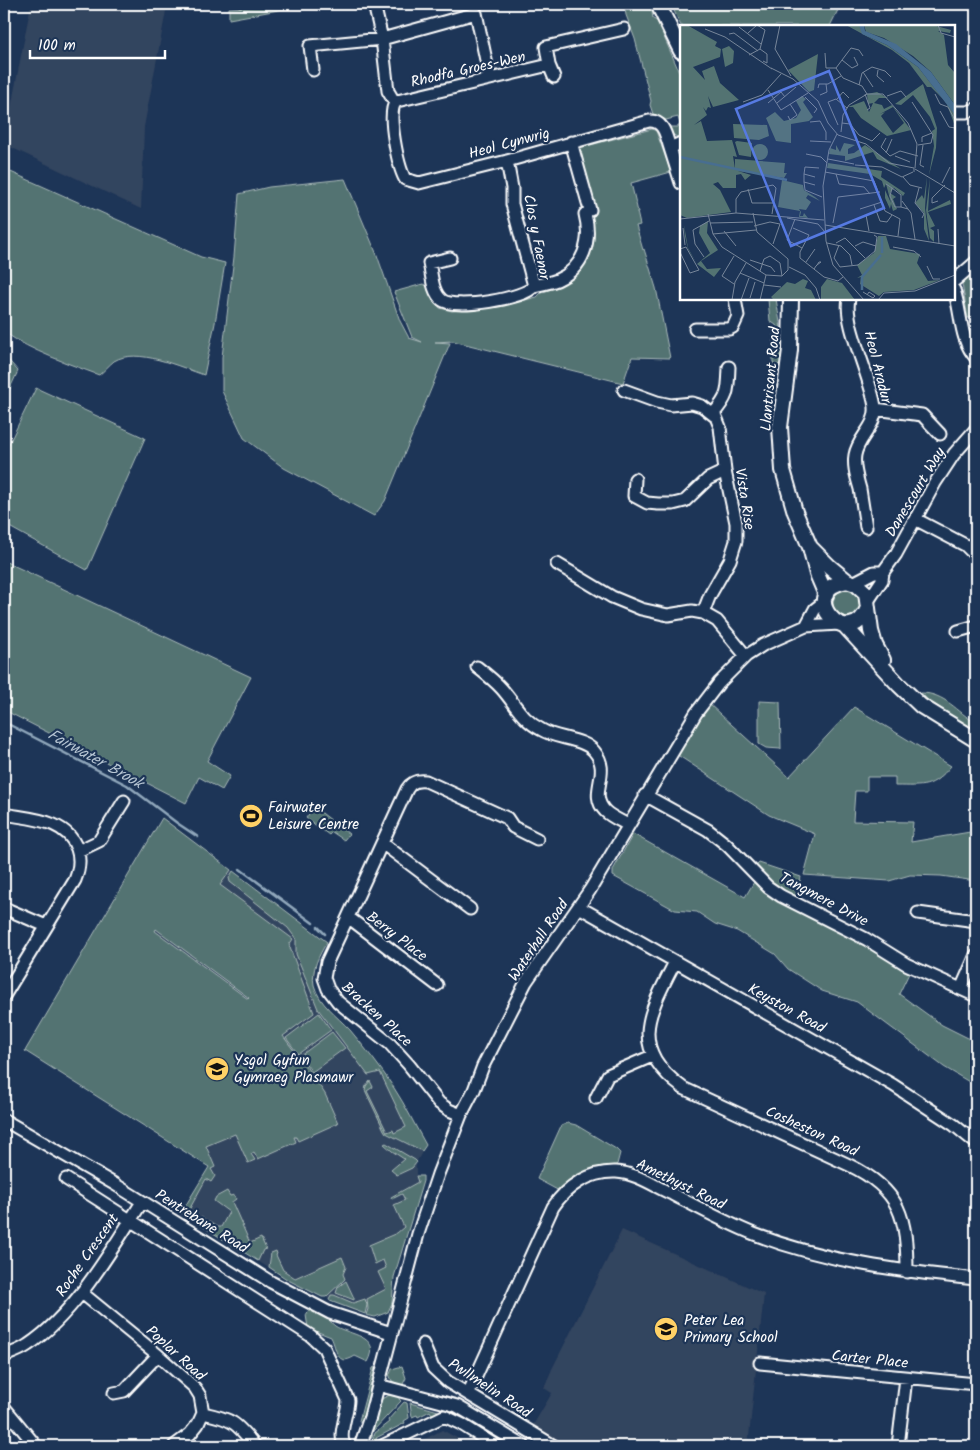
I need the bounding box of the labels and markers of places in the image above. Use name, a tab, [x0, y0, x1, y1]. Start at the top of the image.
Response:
place label: Fairwater Leisure Centre	[268, 796, 359, 837]
sports icon: Fairwater Leisure Centre	[238, 803, 264, 829]
place label: Ysgol Gyfun Gymraeg Plasmawr	[234, 1049, 354, 1090]
school or university icon: Ysgol Gyfun Gymraeg Plasmawr	[204, 1056, 230, 1082]
place label: Peter Lea Primary School	[684, 1309, 778, 1350]
school or university icon: Peter Lea Primary School	[653, 1316, 679, 1342]

